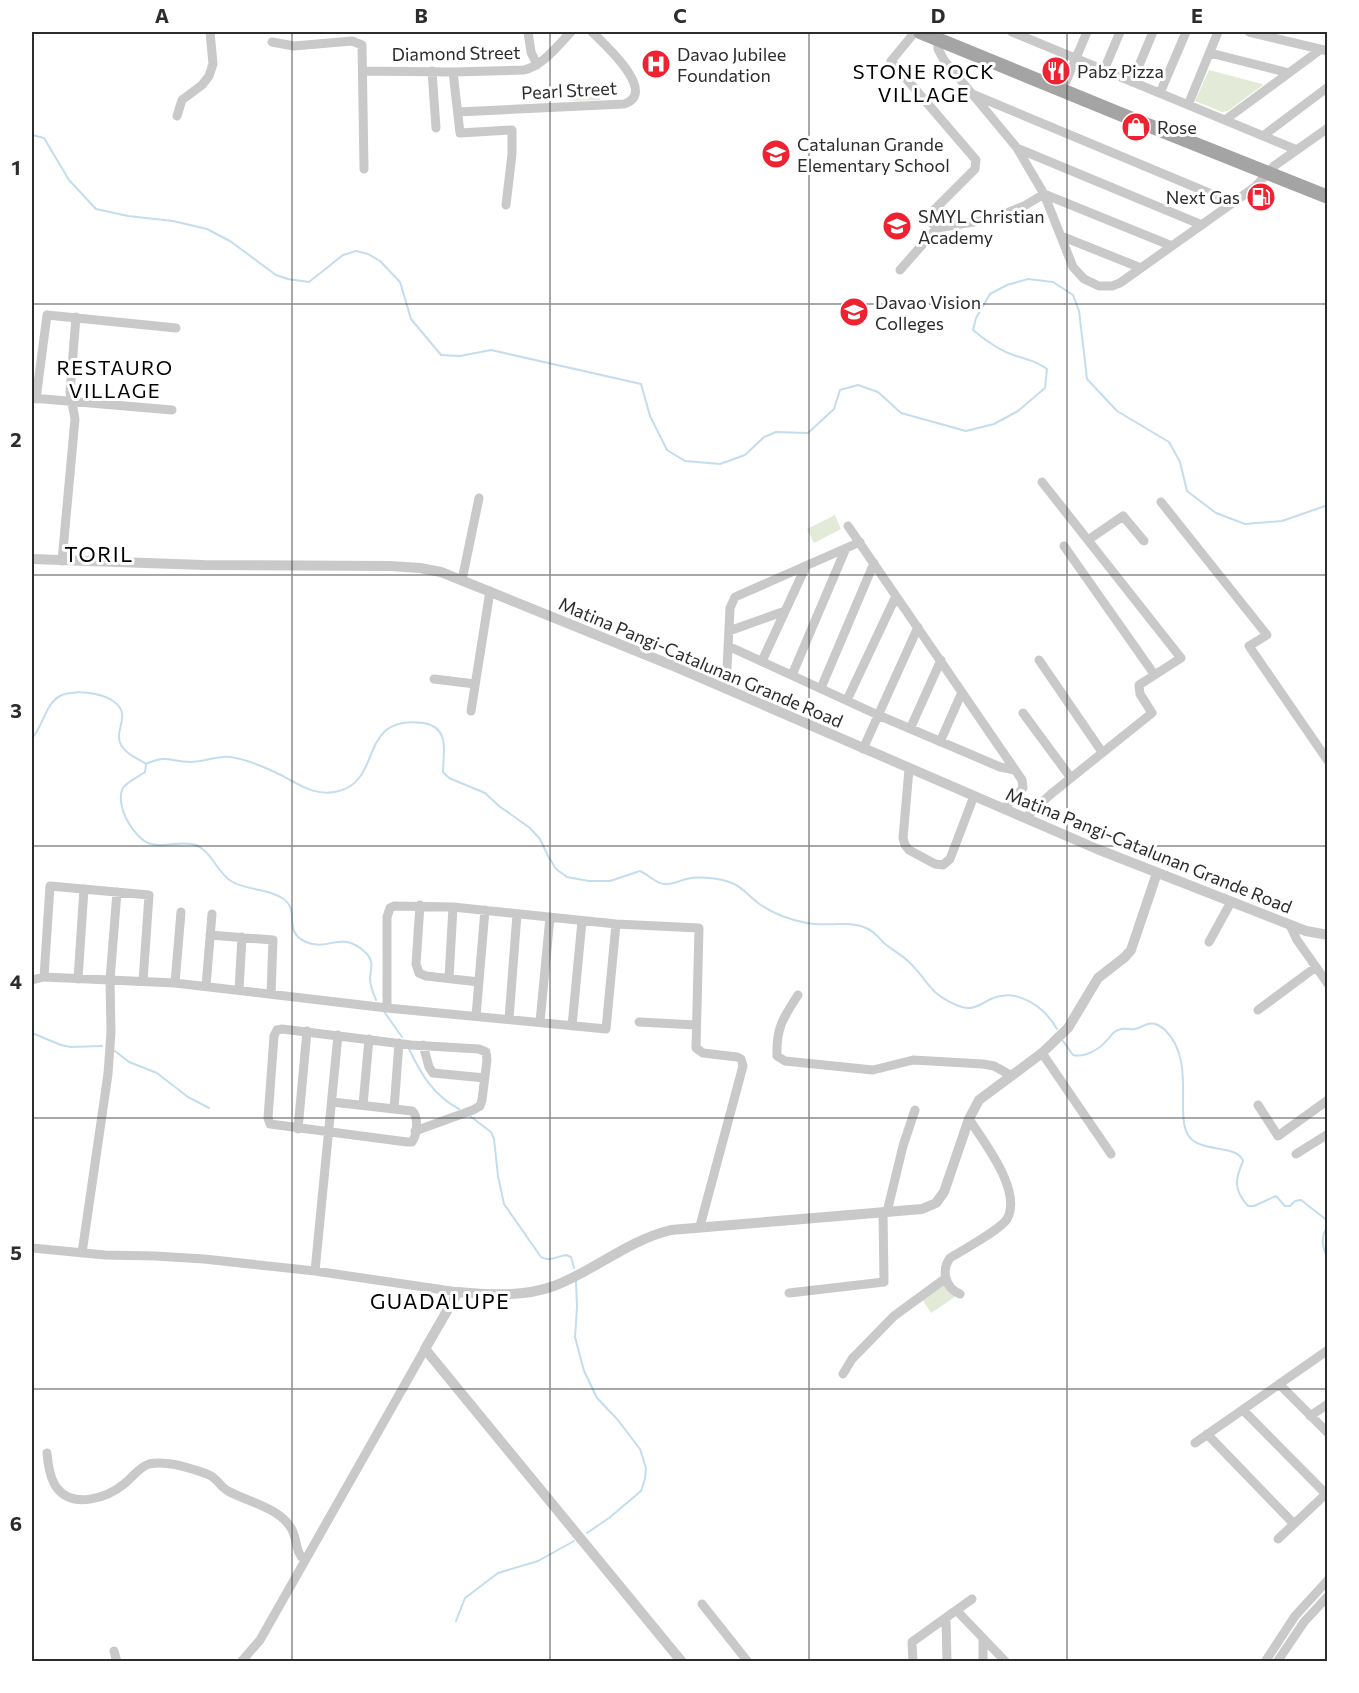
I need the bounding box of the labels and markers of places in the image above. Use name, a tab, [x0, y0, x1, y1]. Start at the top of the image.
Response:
place label: Davao Jubilee Foundation	[677, 43, 786, 86]
hospital icon: Davao Jubilee Foundation	[640, 48, 672, 80]
restaurant icon: Pabz Pizza	[1040, 55, 1072, 87]
place label: Pabz Pizza	[1077, 60, 1164, 82]
shop icon: Rose	[1120, 111, 1152, 143]
place label: Rose	[1157, 116, 1197, 138]
place label: Catalunan Grande Elementary School	[797, 133, 950, 176]
school or university icon: Catalunan Grande Elementary School	[760, 138, 792, 170]
fuel station icon: Next Gas	[1245, 181, 1277, 213]
place label: Next Gas	[1166, 186, 1240, 208]
place label: SMYL Christian Academy	[918, 205, 1045, 248]
school or university icon: SMYL Christian Academy	[881, 210, 913, 242]
place label: Davao Vision Colleges	[875, 291, 981, 334]
school or university icon: Davao Vision Colleges	[838, 296, 870, 328]

